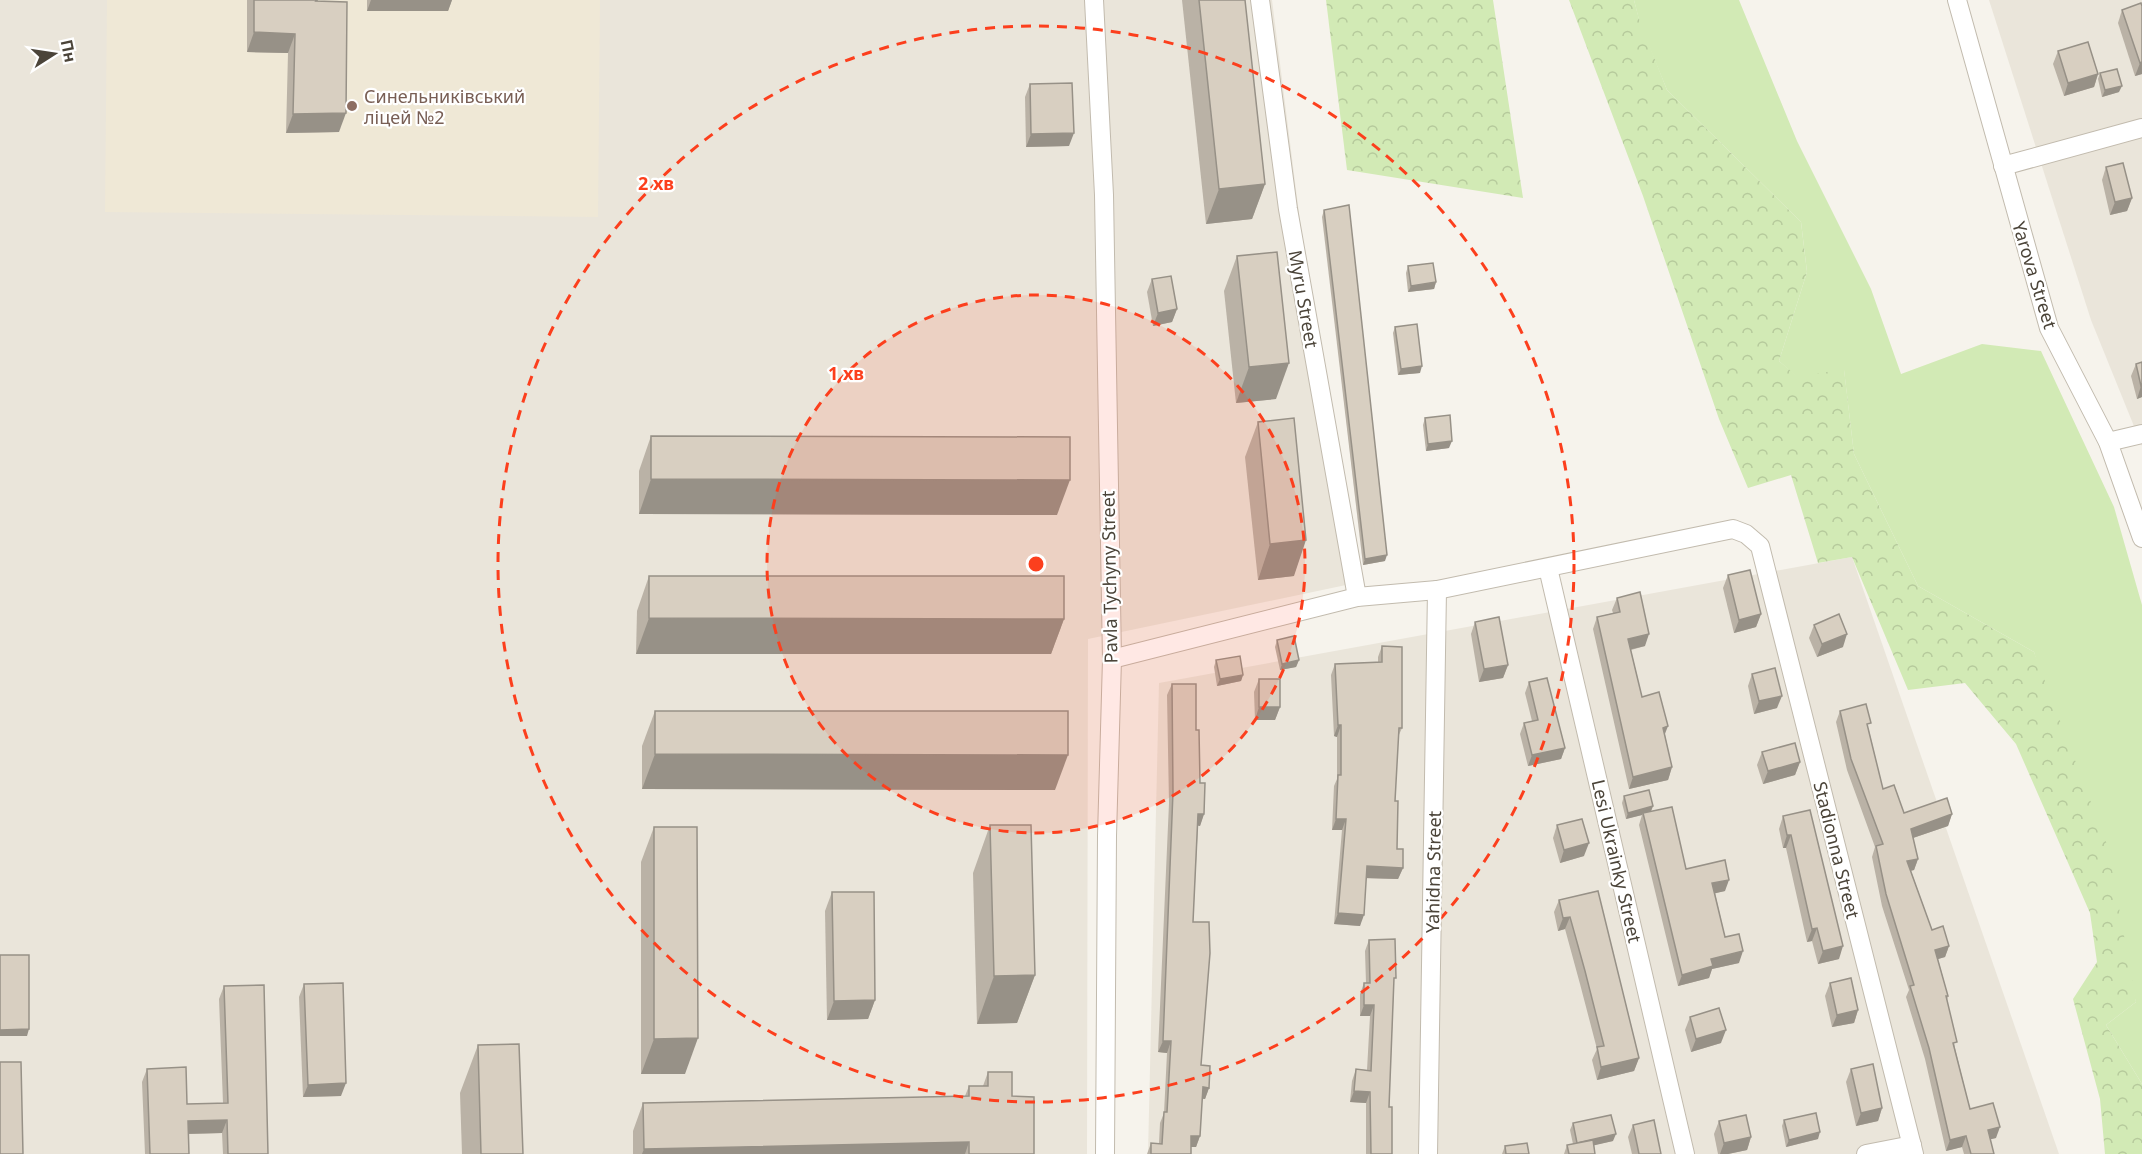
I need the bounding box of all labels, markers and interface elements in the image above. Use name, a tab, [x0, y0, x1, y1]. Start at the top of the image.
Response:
north arrow	[24, 24, 84, 84]
text: Пн	[56, 37, 82, 64]
place label: Синельниківський ліцей №2	[364, 84, 525, 129]
marker: Синельниківський ліцей №2	[345, 99, 359, 113]
text: 2 хв	[638, 171, 674, 195]
street label: Yarova Street	[2007, 218, 2063, 332]
street label: Myru Street	[1284, 248, 1325, 350]
text: 1 хв	[828, 361, 864, 385]
street label: Pavla Tychyny Street	[1095, 490, 1123, 663]
centre of rings	[1026, 554, 1046, 574]
street label: Lesi Ukrainky Street	[1587, 777, 1648, 946]
street label: Stadionna Street	[1808, 779, 1866, 921]
street label: Yahidna Street	[1420, 810, 1446, 933]

